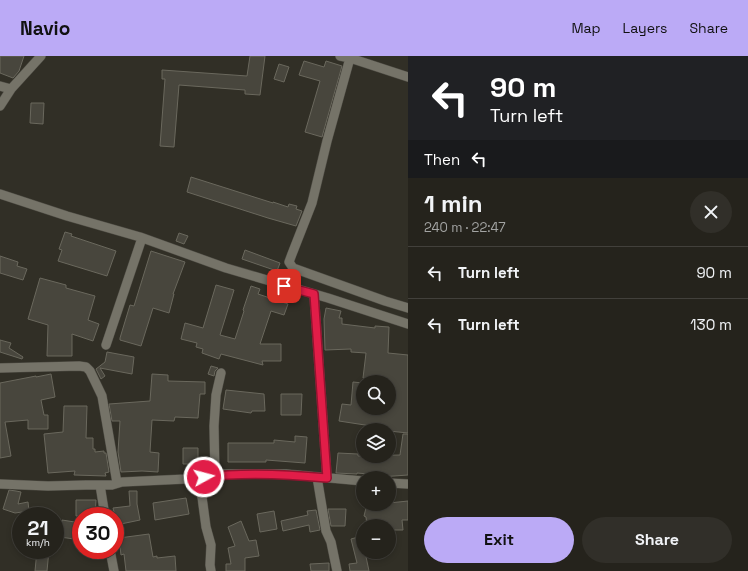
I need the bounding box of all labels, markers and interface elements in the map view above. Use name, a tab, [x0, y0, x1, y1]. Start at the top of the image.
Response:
text: Navio	[20, 16, 70, 41]
text: Map	[571, 19, 601, 37]
text: Layers	[623, 19, 667, 37]
text: Share	[689, 19, 728, 37]
text: 90 m	[490, 69, 556, 105]
icon: left	[424, 72, 476, 124]
text: Turn left	[490, 104, 563, 127]
icon: left	[468, 148, 490, 170]
text: Then	[424, 150, 460, 169]
text: 1 min	[424, 188, 483, 219]
button: close	[690, 191, 732, 233]
text: 240 m · 22:47	[424, 219, 506, 236]
icon: left	[424, 262, 446, 284]
text: Turn left	[458, 263, 520, 282]
text: 90 m	[696, 263, 732, 282]
pin	[267, 269, 301, 303]
icon: arrive	[273, 275, 295, 297]
icon: left	[424, 314, 446, 336]
text: Turn left	[458, 315, 520, 334]
text: 130 m	[690, 315, 732, 334]
map controls	[356, 375, 396, 559]
button: search	[356, 375, 396, 415]
button: layers	[356, 423, 396, 463]
position arrow	[183, 456, 225, 498]
button: +	[356, 471, 396, 511]
speed limit sign: 30	[72, 507, 124, 559]
text: 21	[28, 515, 48, 541]
button: Exit	[424, 517, 574, 563]
button: Share	[582, 517, 732, 563]
button: −	[356, 519, 396, 559]
text: km/h	[26, 536, 50, 549]

